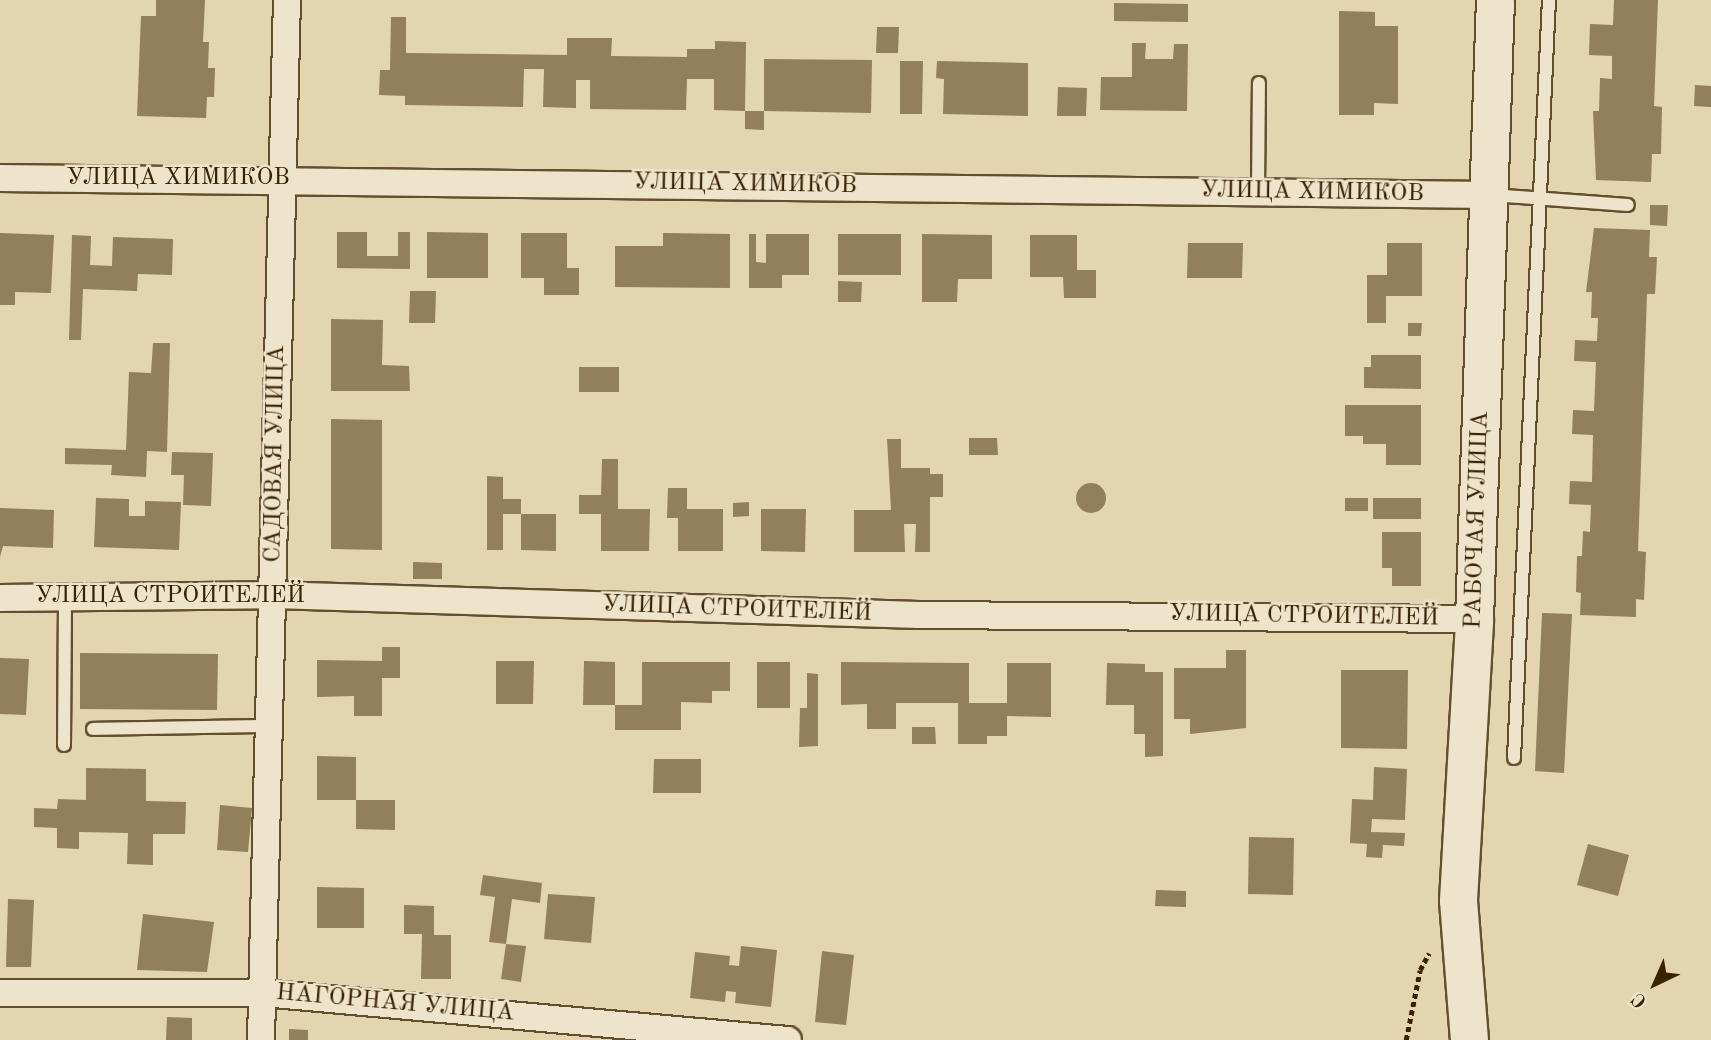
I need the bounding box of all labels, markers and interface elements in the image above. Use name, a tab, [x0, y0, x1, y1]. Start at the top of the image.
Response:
street label: УЛИЦА ХИМИКОВ	[66, 165, 290, 193]
street label: УЛИЦА ХИМИКОВ	[633, 169, 857, 201]
street label: УЛИЦА ХИМИКОВ	[1200, 177, 1424, 209]
street label: САДОВАЯ УЛИЦА	[260, 345, 292, 563]
street label: РАБОЧАЯ УЛИЦА	[1460, 411, 1496, 629]
street label: УЛИЦА СТРОИТЕЛЕЙ	[35, 583, 305, 611]
street label: УЛИЦА СТРОИТЕЛЕЙ	[602, 591, 872, 629]
street label: УЛИЦА СТРОИТЕЛЕЙ	[1169, 600, 1439, 634]
north arrow	[1620, 949, 1690, 1019]
street label: НАГОРНАЯ УЛИЦА	[275, 979, 515, 1029]
text: С	[1629, 988, 1651, 1011]

